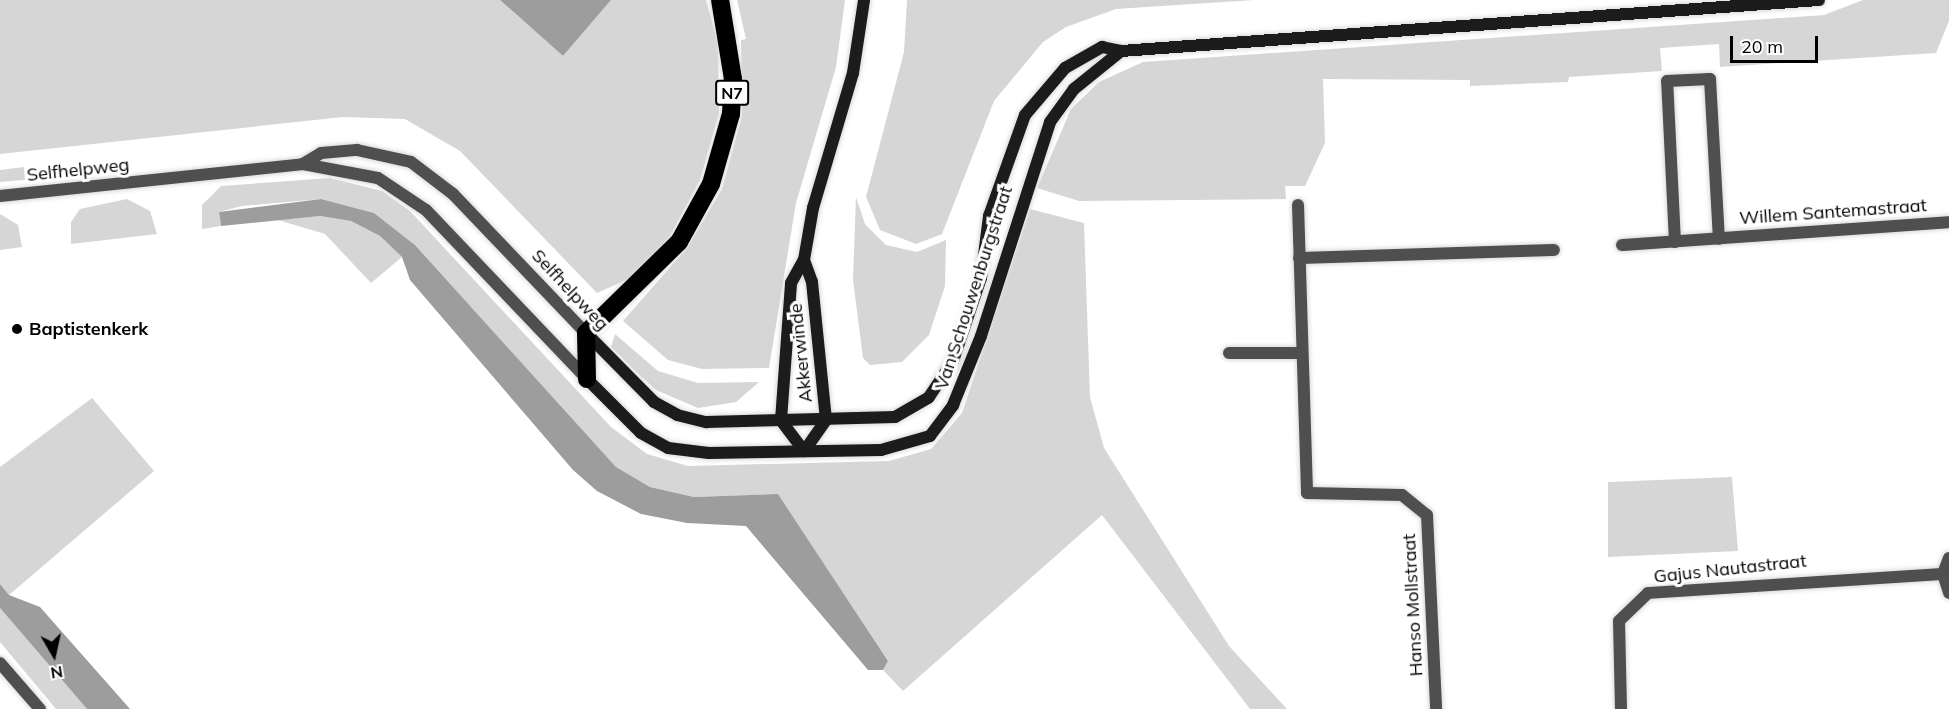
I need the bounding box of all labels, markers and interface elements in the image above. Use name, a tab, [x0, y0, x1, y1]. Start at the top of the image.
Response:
scale bar	[1733, 24, 1822, 62]
text: 20 m	[1741, 35, 1783, 58]
road number: N7	[714, 80, 750, 106]
street label: Selfhelpweg	[26, 154, 130, 186]
street label: Van Schouwenburgstraat	[931, 184, 1017, 392]
street label: Willem Santemastraat	[1739, 195, 1927, 229]
street label: Selfhelpweg	[527, 245, 613, 335]
street label: Akkerwinde	[785, 302, 817, 404]
place label: Baptistenkerk	[29, 318, 148, 340]
marker: Baptistenkerk	[10, 322, 24, 336]
street label: Hanso Mollstraat	[1398, 533, 1428, 677]
street label: Gajus Nautastraat	[1653, 550, 1807, 588]
north arrow	[24, 625, 84, 685]
text: N	[49, 662, 64, 684]

